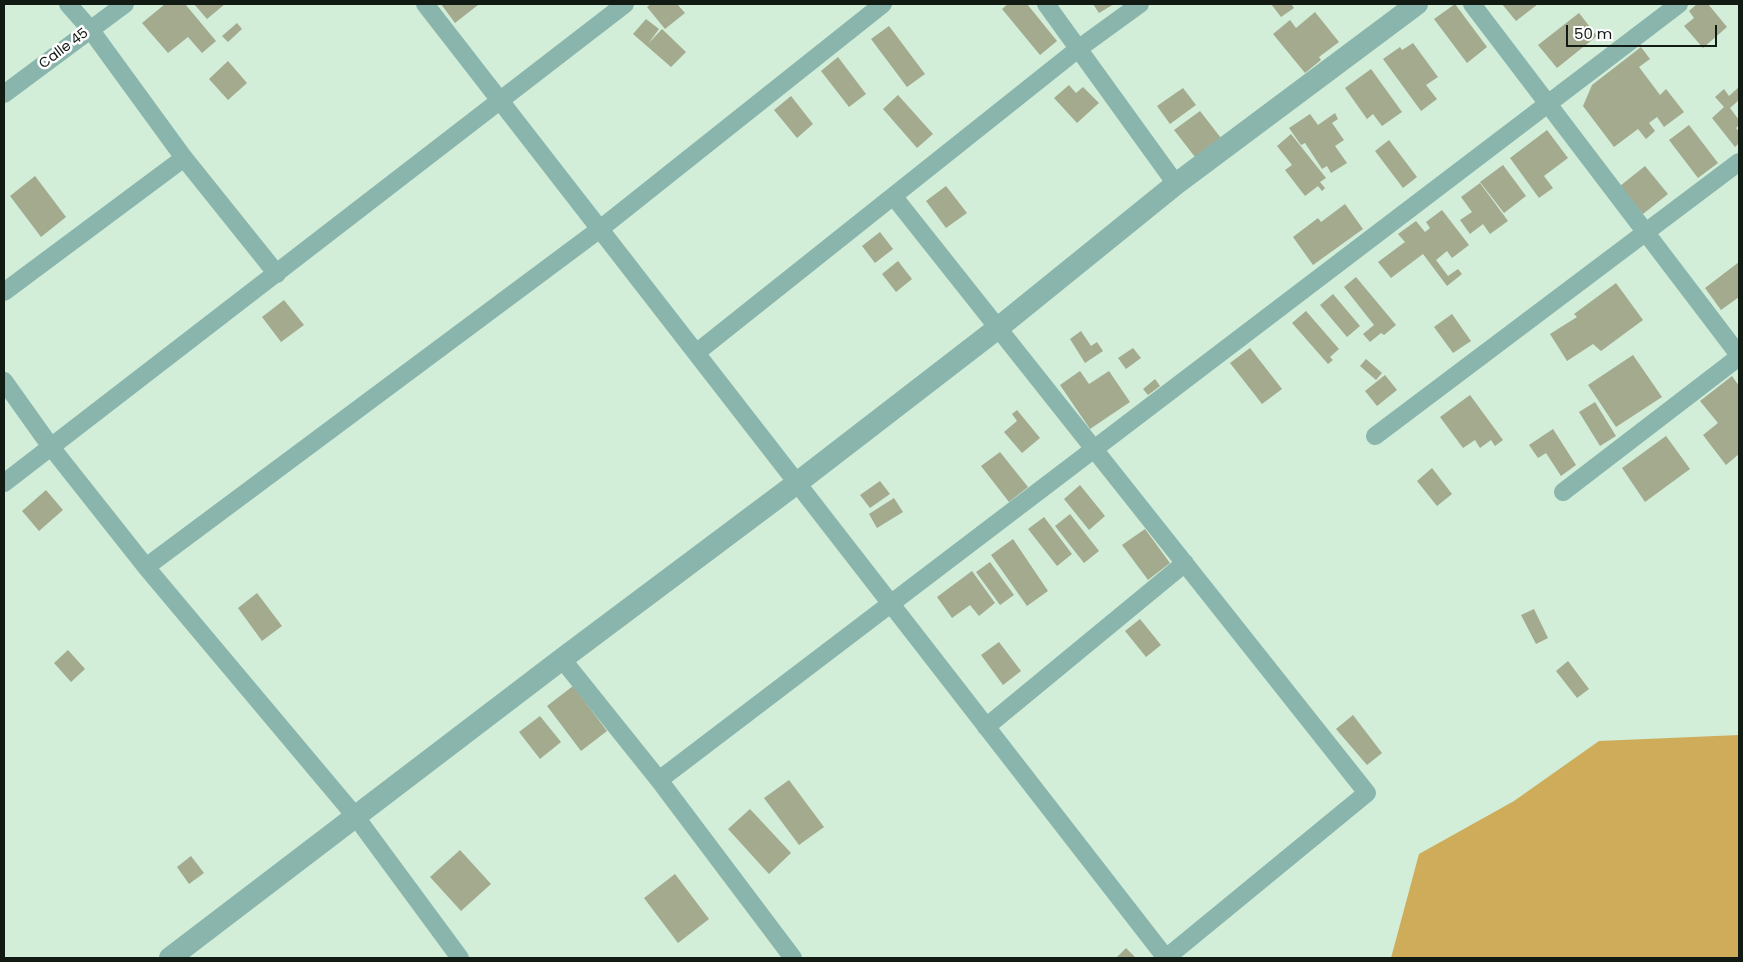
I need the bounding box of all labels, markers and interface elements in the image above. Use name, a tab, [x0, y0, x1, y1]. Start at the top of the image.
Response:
scale bar	[1568, 15, 1719, 47]
text: 50 m	[1574, 23, 1612, 44]
street label: Calle 45	[36, 25, 92, 73]

